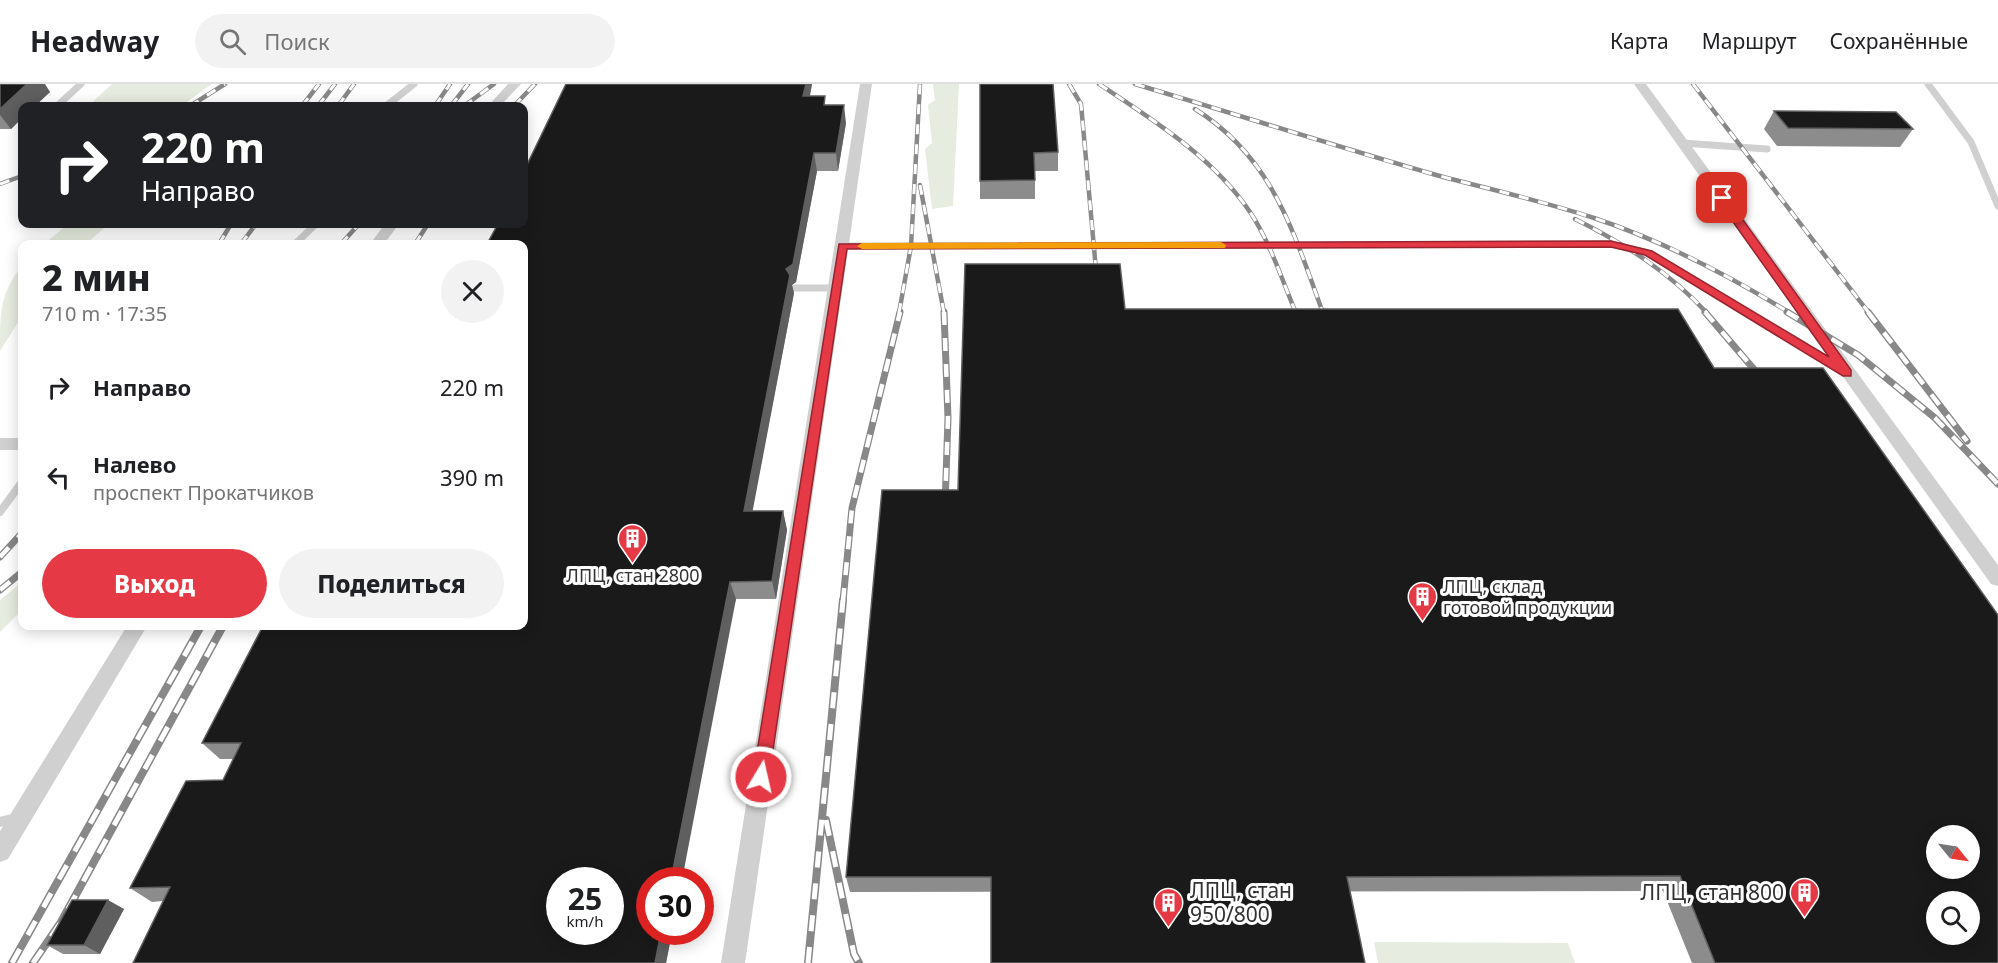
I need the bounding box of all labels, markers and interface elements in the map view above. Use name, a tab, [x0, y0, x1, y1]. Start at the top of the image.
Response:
search box	[195, 14, 615, 68]
text: Headway	[30, 22, 159, 60]
icon: search	[216, 25, 249, 58]
text: Поиск	[264, 26, 330, 56]
text: Карта	[1610, 27, 1669, 55]
text: Маршрут	[1702, 27, 1797, 55]
text: Сохранённые	[1830, 27, 1968, 55]
text: 220 m	[141, 118, 265, 175]
icon: right	[42, 126, 120, 204]
text: Направо	[141, 172, 255, 209]
pin	[1696, 172, 1747, 223]
icon: arrive	[1705, 181, 1738, 214]
text: 2 мин	[42, 253, 151, 302]
button: close	[441, 260, 504, 323]
text: 710 m · 17:35	[42, 300, 167, 327]
icon: right	[42, 371, 75, 404]
text: Направо	[93, 372, 191, 402]
text: 220 m	[440, 372, 504, 402]
text: Налево	[93, 449, 176, 479]
icon: left	[42, 461, 75, 494]
text: 390 m	[440, 462, 504, 492]
text: проспект Прокатчиков	[93, 479, 314, 506]
building icon: ЛПЦ, стан 2800	[617, 522, 649, 564]
button: Выход	[42, 549, 267, 618]
button: Поделиться	[279, 549, 504, 618]
place label: ЛПЦ, стан 2800	[566, 563, 700, 587]
place label: ЛПЦ, склад готовой продукции	[1443, 574, 1612, 619]
building icon: ЛПЦ, склад готовой продукции	[1406, 580, 1438, 622]
position arrow	[729, 745, 793, 809]
north arrow	[1926, 825, 1980, 879]
map controls	[1926, 825, 1980, 945]
speed limit sign: 30	[636, 867, 714, 945]
place label: ЛПЦ, стан 950/800	[1190, 876, 1292, 928]
building icon: ЛПЦ, стан 800	[1789, 876, 1821, 918]
text: 25	[568, 878, 602, 919]
place label: ЛПЦ, стан 800	[1641, 878, 1784, 906]
building icon: ЛПЦ, стан 950/800	[1153, 886, 1185, 928]
button: search	[1926, 891, 1980, 945]
text: km/h	[567, 911, 603, 931]

